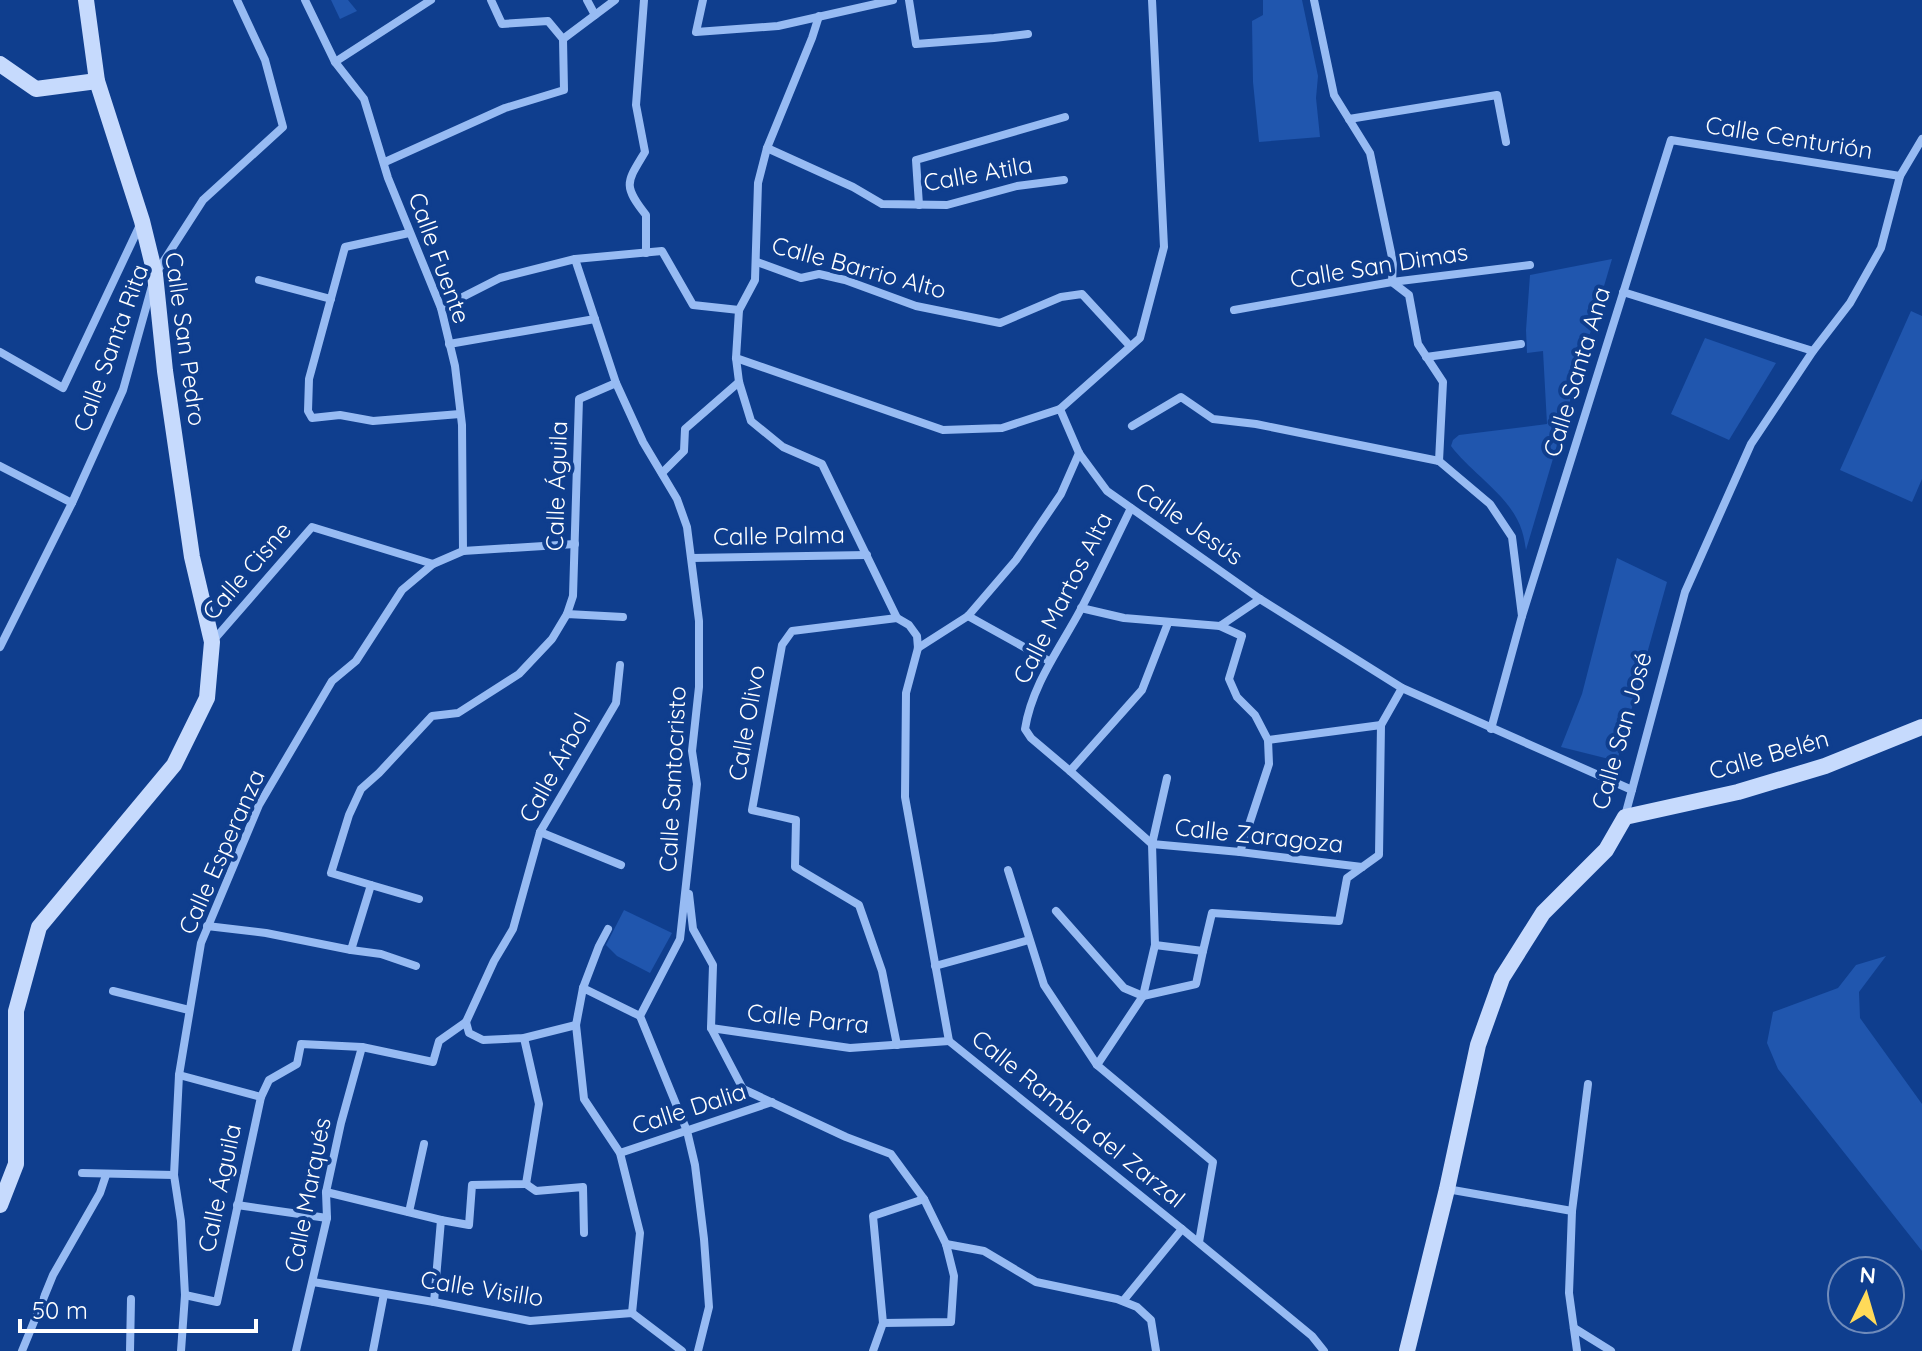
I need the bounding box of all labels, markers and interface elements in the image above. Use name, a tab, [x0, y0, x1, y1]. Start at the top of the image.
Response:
street label: Calle Centurión	[1703, 109, 1875, 165]
street label: Calle Atila	[921, 149, 1035, 197]
street label: Calle Fuente	[402, 188, 477, 327]
street label: Calle Barrio Alto	[769, 229, 950, 305]
street label: Calle San Dimas	[1288, 236, 1470, 294]
street label: Calle San Pedro	[159, 250, 213, 428]
street label: Calle Santa Rita	[66, 260, 154, 436]
street label: Calle Santa Ana	[1536, 283, 1616, 460]
street label: Calle Águila	[539, 420, 573, 552]
street label: Calle Jesús	[1130, 475, 1249, 571]
street label: Calle Martos Alta	[1006, 507, 1118, 688]
street label: Calle Cisne	[195, 515, 297, 626]
street label: Calle Palma	[713, 519, 845, 551]
street label: Calle San José	[1584, 648, 1658, 813]
street label: Calle Olivo	[721, 662, 771, 783]
street label: Calle Santocristo	[652, 685, 692, 873]
street label: Calle Árbol	[512, 708, 596, 827]
street label: Calle Belén	[1705, 723, 1832, 785]
street label: Calle Esperanza	[171, 764, 271, 939]
street label: Calle Zaragoza	[1173, 811, 1345, 859]
street label: Calle Parra	[746, 997, 871, 1039]
street label: Calle Rambla del Zarzal	[966, 1023, 1191, 1214]
street label: Calle Dalia	[628, 1076, 750, 1141]
street label: Calle Marqués	[277, 1115, 337, 1275]
street label: Calle Águila	[191, 1121, 247, 1255]
north arrow	[1826, 1255, 1906, 1335]
text: N	[1858, 1260, 1877, 1290]
street label: Calle Visillo	[419, 1264, 546, 1313]
scale bar	[20, 1283, 256, 1333]
text: 50 m	[32, 1295, 88, 1325]

